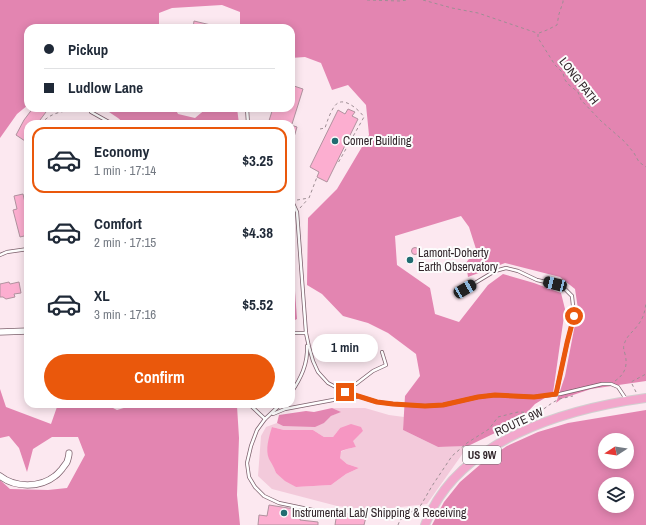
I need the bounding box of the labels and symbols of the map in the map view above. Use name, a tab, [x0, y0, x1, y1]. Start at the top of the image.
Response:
street label: LONG PATH	[556, 54, 602, 108]
place label: Comer Building	[343, 133, 412, 149]
marker: Comer Building	[330, 136, 340, 146]
place label: Lamont-Doherty Earth Observatory	[418, 245, 498, 275]
marker: Lamont-Doherty Earth Observatory	[405, 255, 415, 265]
car	[542, 275, 568, 293]
car	[452, 278, 478, 300]
route start	[565, 307, 583, 325]
callout: 1 min	[312, 334, 378, 362]
route end	[336, 383, 354, 401]
street label: ROUTE 9W	[492, 403, 547, 440]
north arrow	[598, 433, 634, 469]
road number: US 9W	[463, 446, 501, 464]
place label: Instrumental Lab/ Shipping & Receiving	[292, 505, 467, 521]
marker: Instrumental Lab/ Shipping & Receiving	[279, 508, 289, 518]

